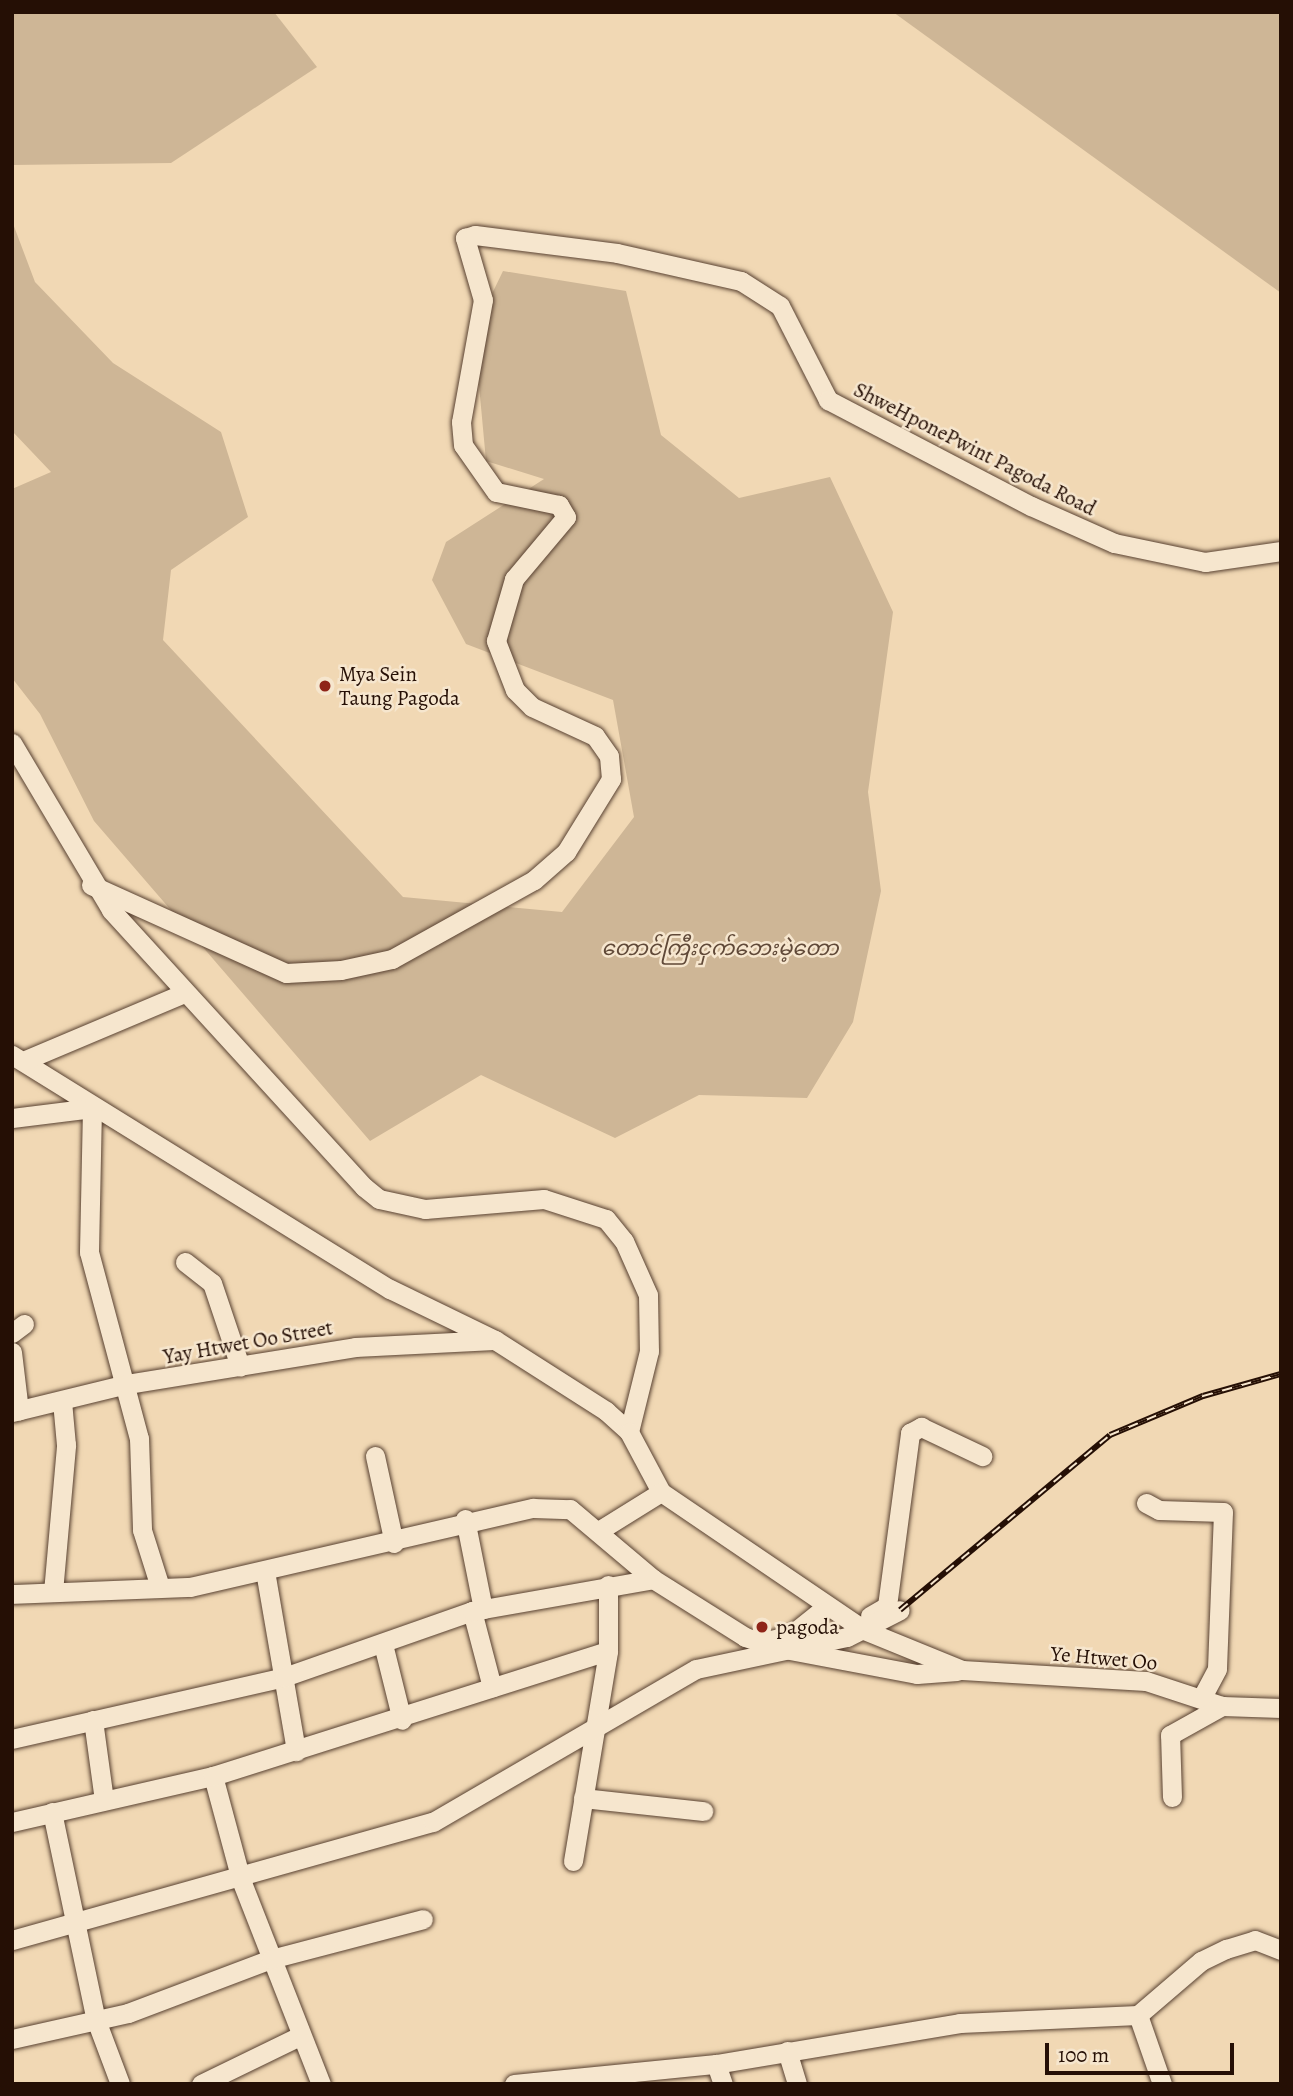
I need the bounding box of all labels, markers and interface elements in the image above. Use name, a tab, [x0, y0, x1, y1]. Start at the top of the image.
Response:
street label: ShweHponePwint Pagoda Road	[850, 377, 1100, 521]
place label: Mya Sein Taung Pagoda	[339, 661, 460, 711]
marker: Mya Sein Taung Pagoda	[317, 678, 333, 694]
park label: တောင်ကြီးငှက်ဘေးမဲ့တော	[602, 935, 838, 961]
street label: Yay Htwet Oo Street	[161, 1315, 335, 1369]
place label: pagoda	[776, 1614, 839, 1640]
marker: pagoda	[754, 1619, 770, 1635]
street label: Ye Htwet Oo	[1050, 1641, 1158, 1675]
scale bar	[1048, 2030, 1237, 2074]
text: 100 m	[1058, 2041, 1109, 2069]

